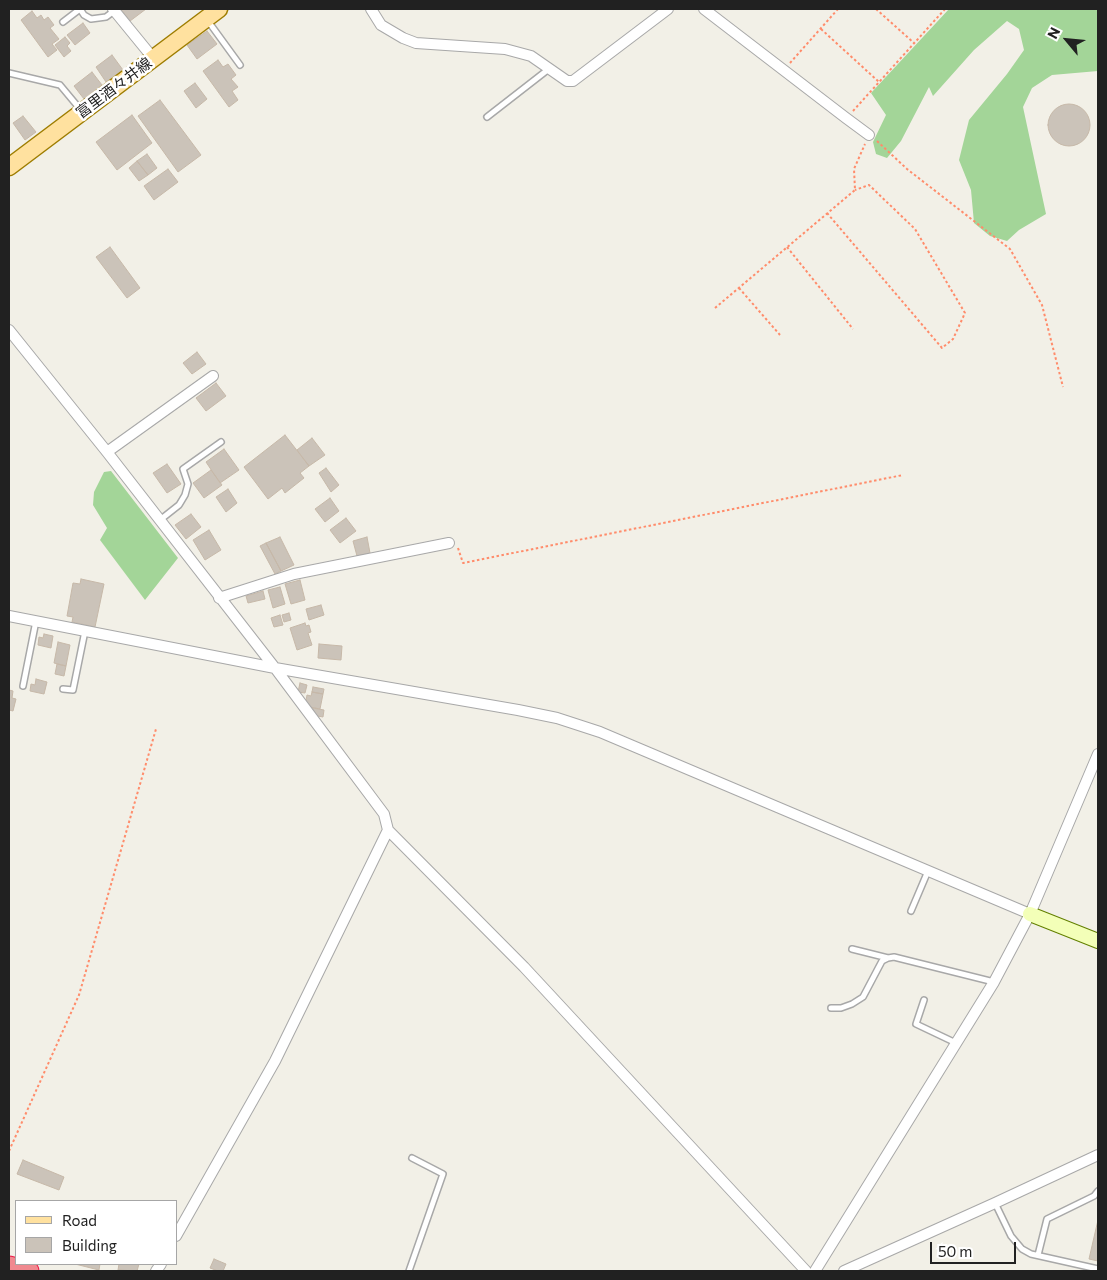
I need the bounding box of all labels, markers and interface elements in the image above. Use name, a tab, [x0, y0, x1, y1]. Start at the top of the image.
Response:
north arrow	[1042, 15, 1092, 65]
text: N	[1043, 24, 1063, 41]
street label: 富里酒々井線	[73, 54, 155, 122]
legend	[15, 1200, 178, 1265]
text: Road	[62, 1211, 97, 1229]
scale bar	[932, 1232, 1018, 1264]
text: Building	[62, 1236, 117, 1254]
text: 50 m	[938, 1242, 972, 1260]

